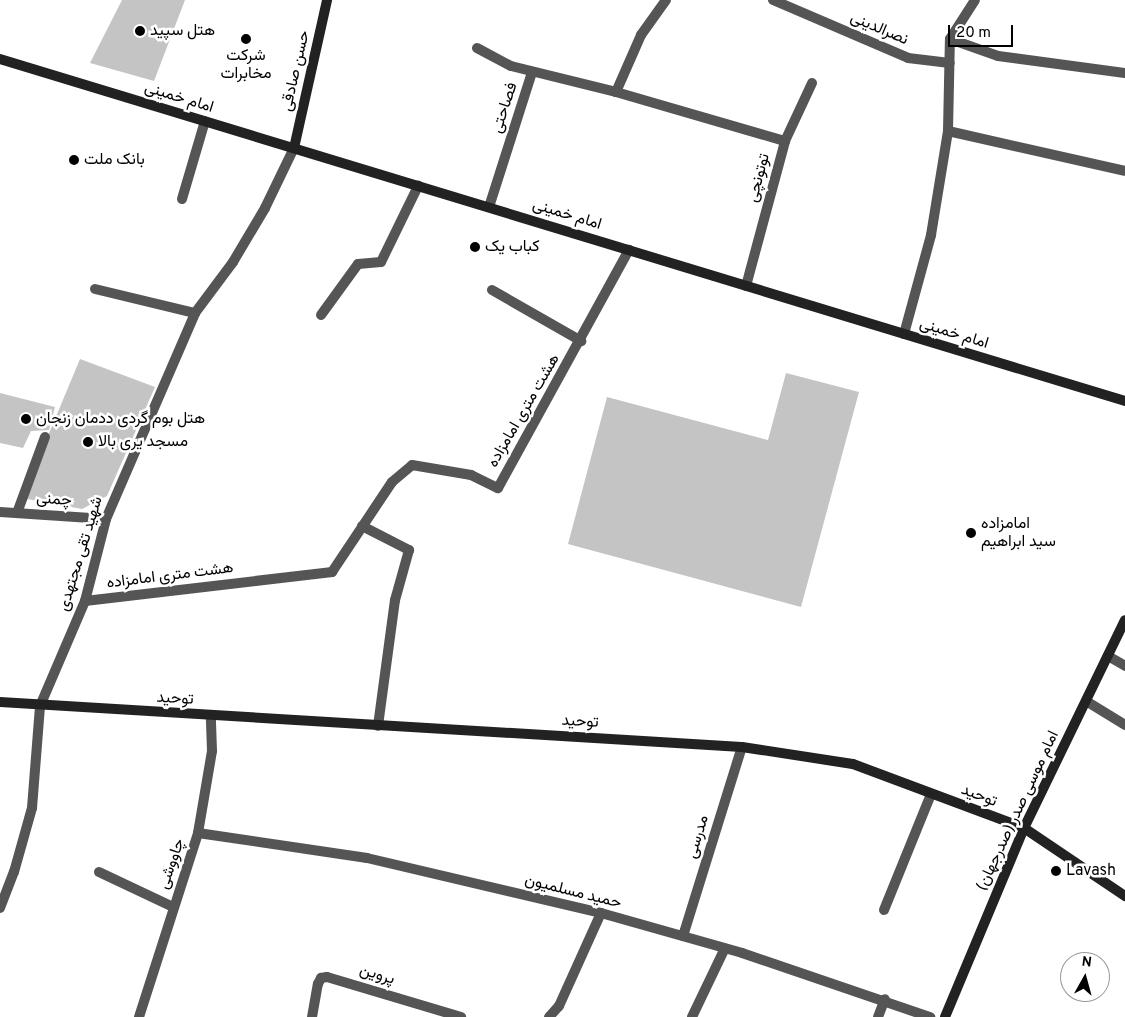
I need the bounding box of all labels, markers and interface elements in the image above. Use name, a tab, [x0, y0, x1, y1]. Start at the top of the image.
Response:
street label: نصرالدینی	[847, 8, 911, 50]
scale bar	[950, 15, 1015, 47]
place label: هتل سپید	[150, 21, 215, 41]
text: 20 m	[956, 24, 991, 43]
marker: هتل سپید	[134, 25, 146, 37]
street label: حسن صادقی	[277, 29, 315, 113]
marker: شرکت مخابرات	[240, 33, 252, 45]
place label: شرکت مخابرات	[220, 46, 272, 84]
street label: امام خمینی	[142, 78, 216, 118]
street label: فصاحتی	[488, 80, 522, 136]
place label: بانک ملت	[84, 150, 145, 170]
street label: توتونچی	[743, 151, 775, 205]
marker: بانک ملت	[68, 154, 80, 166]
street label: امام خمینی	[530, 195, 604, 235]
place label: کباب یک	[485, 237, 540, 257]
marker: کباب یک	[469, 241, 481, 253]
street label: امام خمینی	[917, 314, 991, 354]
street label: هشت متری امامزاده	[484, 351, 564, 471]
place label: هتل بوم گردی ددمان زنجان	[36, 409, 205, 429]
marker: هتل بوم گردی ددمان زنجان	[20, 413, 32, 425]
place label: مسجد یری بالا	[98, 432, 188, 452]
marker: مسجد یری بالا	[82, 436, 94, 448]
street label: چمنی	[36, 489, 72, 511]
street label: شهید تقی مجتهدی	[54, 494, 108, 614]
place label: امامزاده سید ابراهیم	[981, 514, 1056, 552]
marker: امامزاده سید ابراهیم	[965, 527, 977, 539]
street label: هشت متری امامزاده	[105, 559, 235, 593]
street label: توحید	[156, 688, 194, 710]
street label: توحید	[561, 711, 599, 733]
street label: (صدرجهان) امام موسی صدر	[973, 728, 1063, 894]
street label: توحید	[958, 780, 1000, 812]
street label: مدرسی	[682, 813, 714, 861]
street label: چاووشی	[154, 836, 190, 892]
place label: Lavash	[1066, 861, 1116, 881]
marker: Lavash	[1050, 865, 1062, 877]
street label: حمید مسلمیون	[523, 871, 623, 913]
north arrow	[1060, 952, 1110, 1002]
text: N	[1081, 954, 1093, 972]
street label: پروین	[357, 961, 397, 989]

